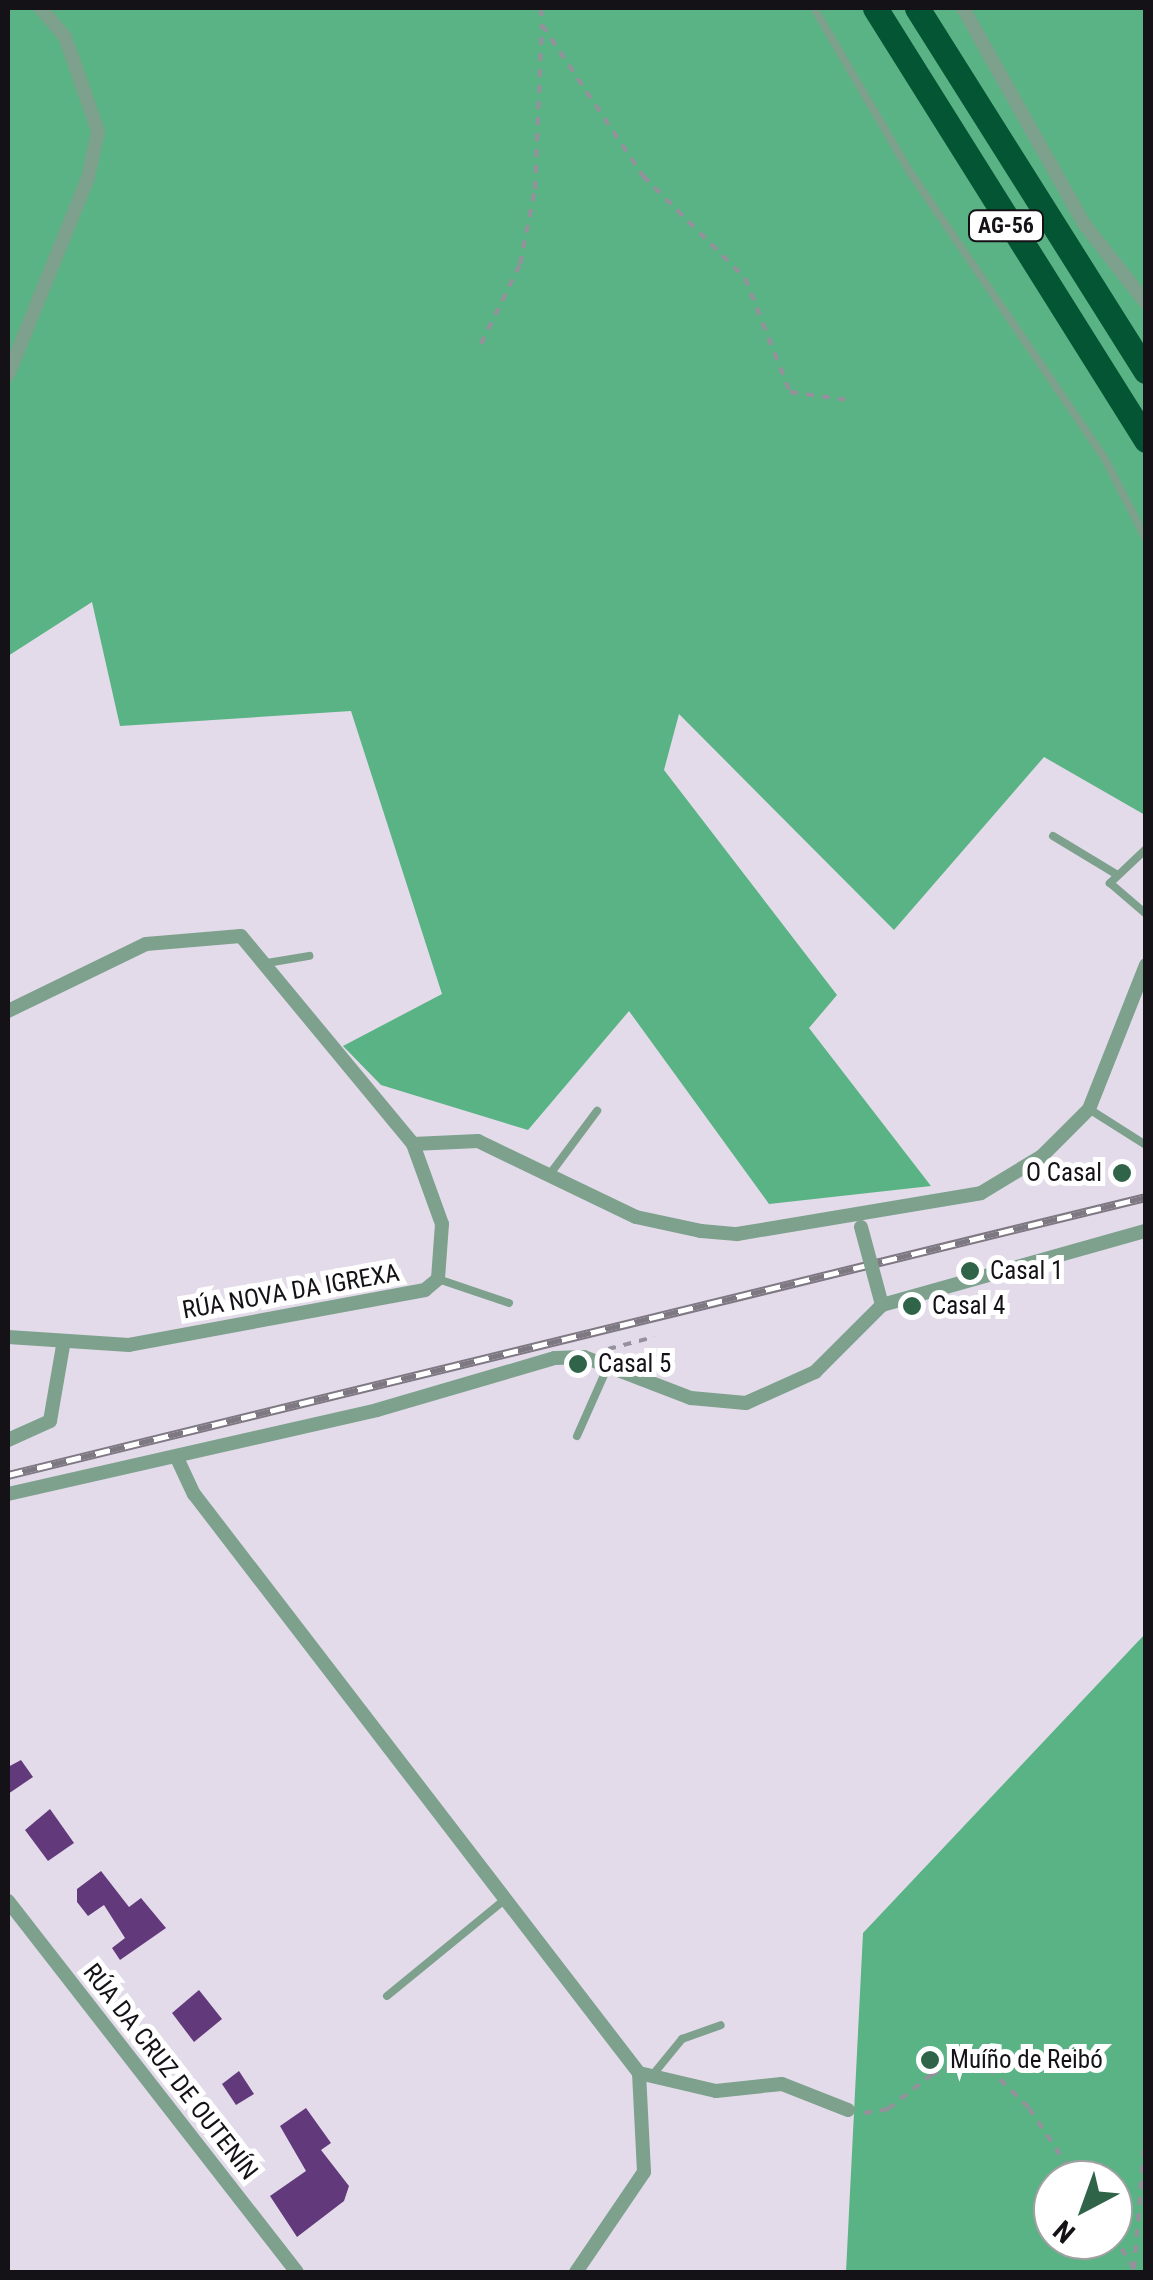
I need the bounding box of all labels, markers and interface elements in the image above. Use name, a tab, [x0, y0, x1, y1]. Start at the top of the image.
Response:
road number: AG-56	[966, 209, 1046, 243]
place label: O Casal	[1026, 1158, 1102, 1188]
marker: O Casal	[1111, 1162, 1133, 1184]
place label: Casal 1	[990, 1256, 1063, 1286]
street label: RÚA NOVA DA IGREXA	[180, 1258, 402, 1326]
marker: Casal 1	[959, 1260, 981, 1282]
place label: Casal 4	[932, 1291, 1005, 1321]
marker: Casal 4	[901, 1295, 923, 1317]
place label: Casal 5	[598, 1349, 671, 1379]
marker: Casal 5	[567, 1353, 589, 1375]
street label: RÚA DA CRUZ DE OUTENÍN	[76, 1958, 264, 2186]
place label: Muíño de Reibó	[950, 2045, 1103, 2075]
marker: Muíño de Reibó	[919, 2049, 941, 2071]
north arrow	[1033, 2160, 1133, 2260]
text: N	[1047, 2213, 1082, 2250]

